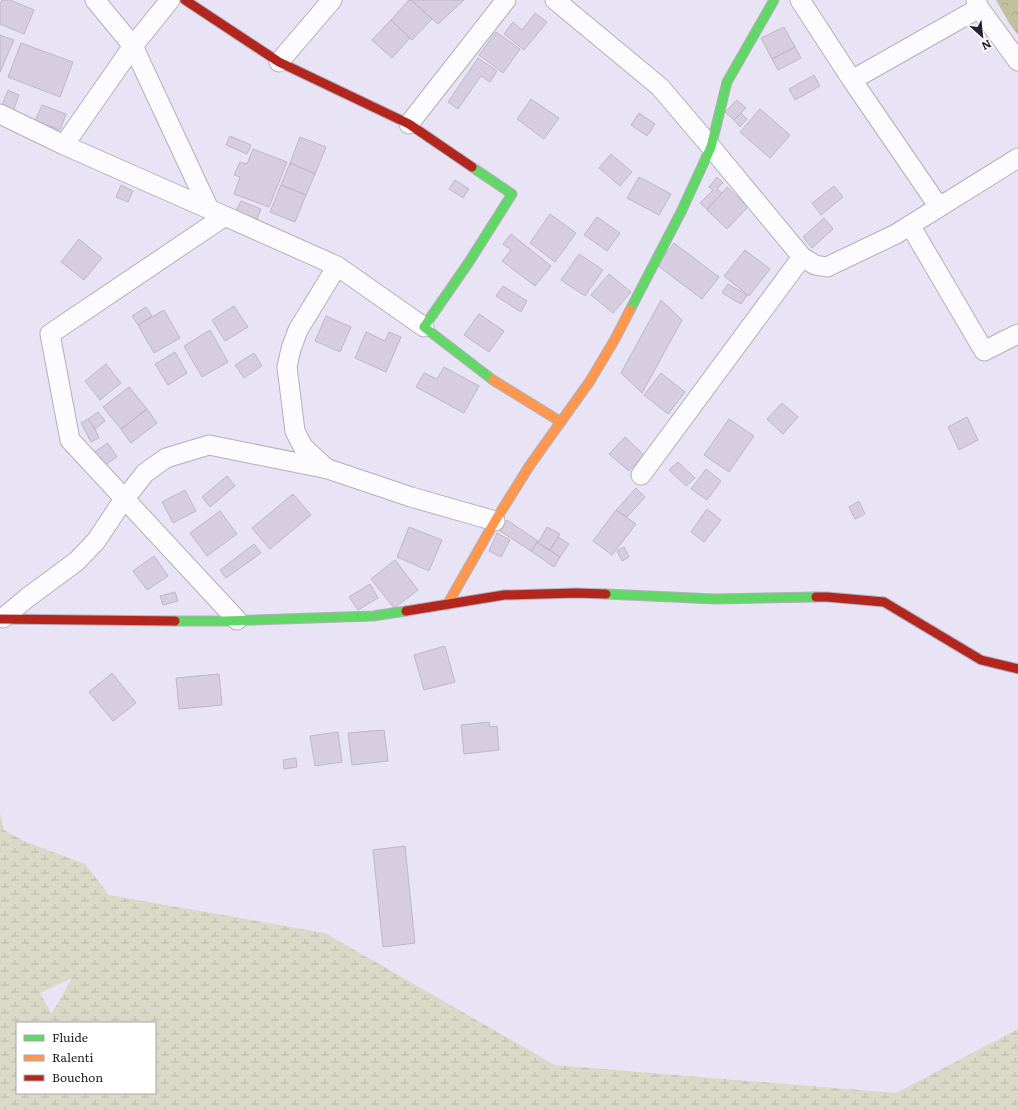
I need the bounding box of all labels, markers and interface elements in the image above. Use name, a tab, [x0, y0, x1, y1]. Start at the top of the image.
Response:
north arrow	[962, 16, 1002, 56]
text: N	[979, 37, 995, 55]
legend	[16, 1022, 156, 1094]
text: Fluide	[52, 1028, 88, 1046]
text: Ralenti	[52, 1048, 93, 1066]
text: Bouchon	[52, 1068, 103, 1086]

